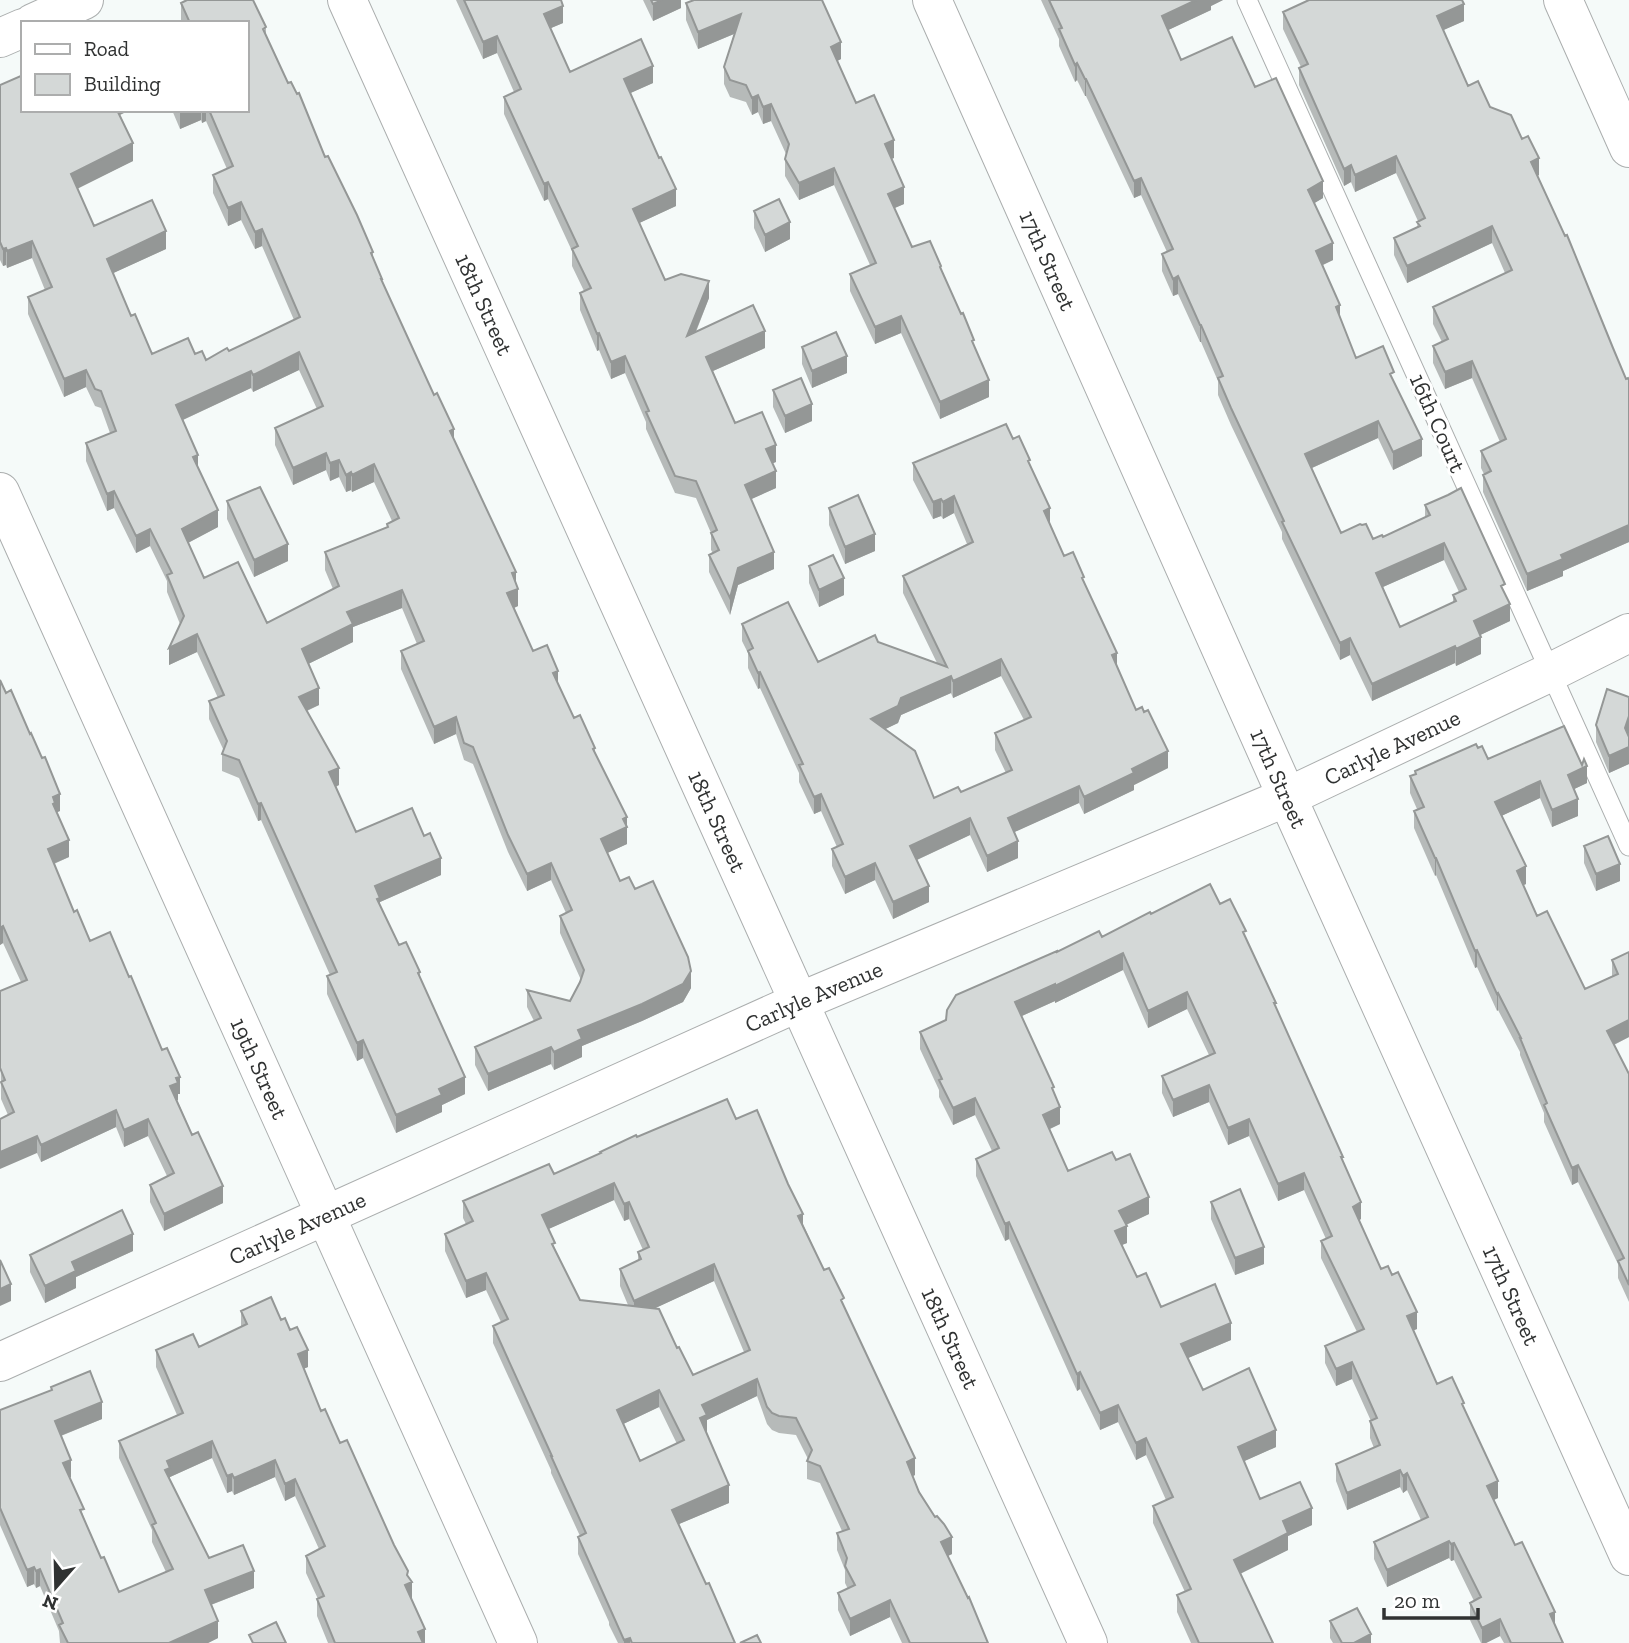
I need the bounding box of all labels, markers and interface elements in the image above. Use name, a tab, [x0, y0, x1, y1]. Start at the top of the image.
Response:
legend	[21, 21, 248, 112]
text: Road	[84, 36, 130, 61]
text: Building	[84, 71, 161, 96]
street label: 17th Street	[1014, 206, 1083, 315]
street label: 18th Street	[449, 249, 520, 360]
street label: 16th Court	[1404, 369, 1472, 477]
street label: Carlyle Avenue	[1320, 703, 1465, 791]
street label: 17th Street	[1244, 724, 1313, 833]
street label: 18th Street	[682, 766, 753, 877]
street label: Carlyle Avenue	[740, 955, 887, 1039]
street label: 19th Street	[224, 1013, 295, 1124]
street label: Carlyle Avenue	[224, 1185, 370, 1271]
street label: 17th Street	[1477, 1241, 1546, 1350]
street label: 18th Street	[916, 1283, 986, 1394]
north arrow	[21, 1552, 91, 1622]
scale bar	[1384, 1576, 1478, 1620]
text: 20 m	[1394, 1588, 1440, 1613]
text: N	[40, 1589, 61, 1616]

